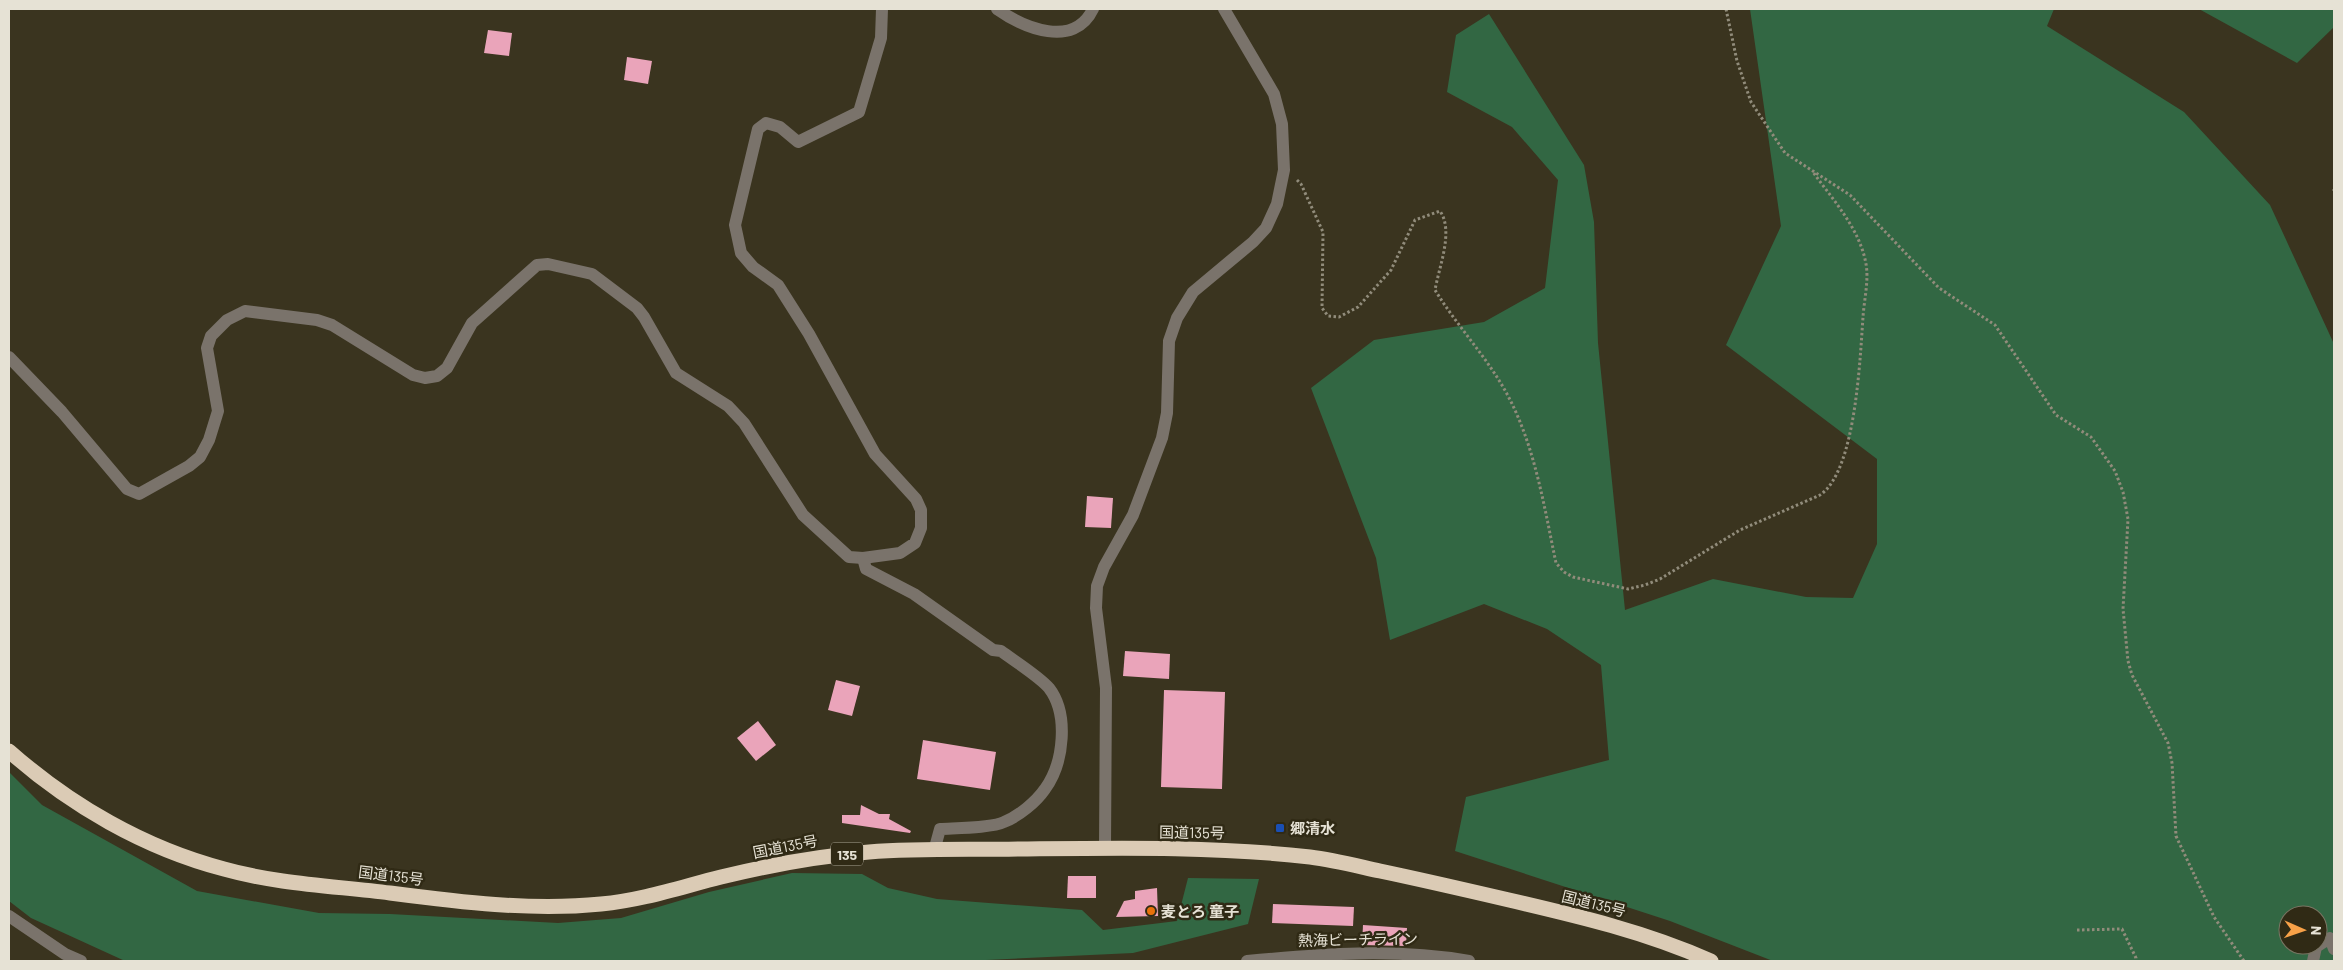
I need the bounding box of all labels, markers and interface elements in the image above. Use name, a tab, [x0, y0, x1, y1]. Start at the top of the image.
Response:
place label: 郷清水	[1290, 819, 1335, 837]
street label: 国道135号	[1159, 822, 1225, 842]
marker: 郷清水	[1274, 822, 1286, 834]
street label: 国道135号	[751, 831, 819, 861]
road number: 135	[831, 842, 863, 866]
street label: 国道135号	[357, 862, 425, 888]
street label: 国道135号	[1560, 886, 1628, 920]
place label: 麦とろ 童子	[1161, 902, 1239, 920]
marker: 麦とろ 童子	[1145, 905, 1157, 917]
north arrow	[2278, 905, 2328, 955]
text: N	[2308, 926, 2325, 935]
street label: 熱海ビーチライン	[1298, 929, 1418, 949]

